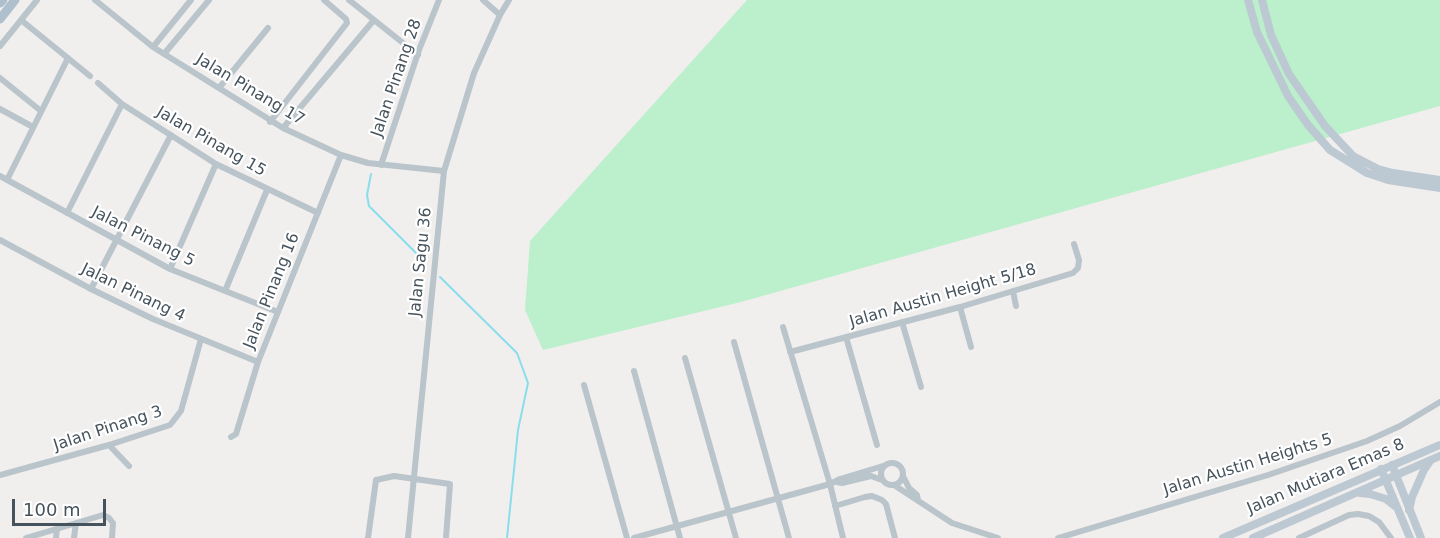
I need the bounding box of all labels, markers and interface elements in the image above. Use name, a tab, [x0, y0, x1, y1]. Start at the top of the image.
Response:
street label: Jalan Pinang 28	[368, 17, 426, 139]
street label: Jalan Pinang 17	[192, 50, 308, 130]
street label: Jalan Pinang 15	[153, 103, 269, 181]
street label: Jalan Pinang 5	[88, 203, 198, 271]
street label: Jalan Sagu 36	[406, 206, 436, 318]
street label: Jalan Pinang 16	[240, 230, 304, 352]
street label: Jalan Pinang 4	[78, 260, 188, 326]
street label: Jalan Austin Height 5/18	[847, 260, 1039, 332]
street label: Jalan Pinang 3	[51, 402, 165, 456]
street label: Jalan Austin Heights 5	[1161, 430, 1335, 500]
street label: Jalan Mutiara Emas 8	[1244, 435, 1408, 519]
scale bar	[15, 487, 110, 525]
text: 100 m	[23, 499, 81, 520]

